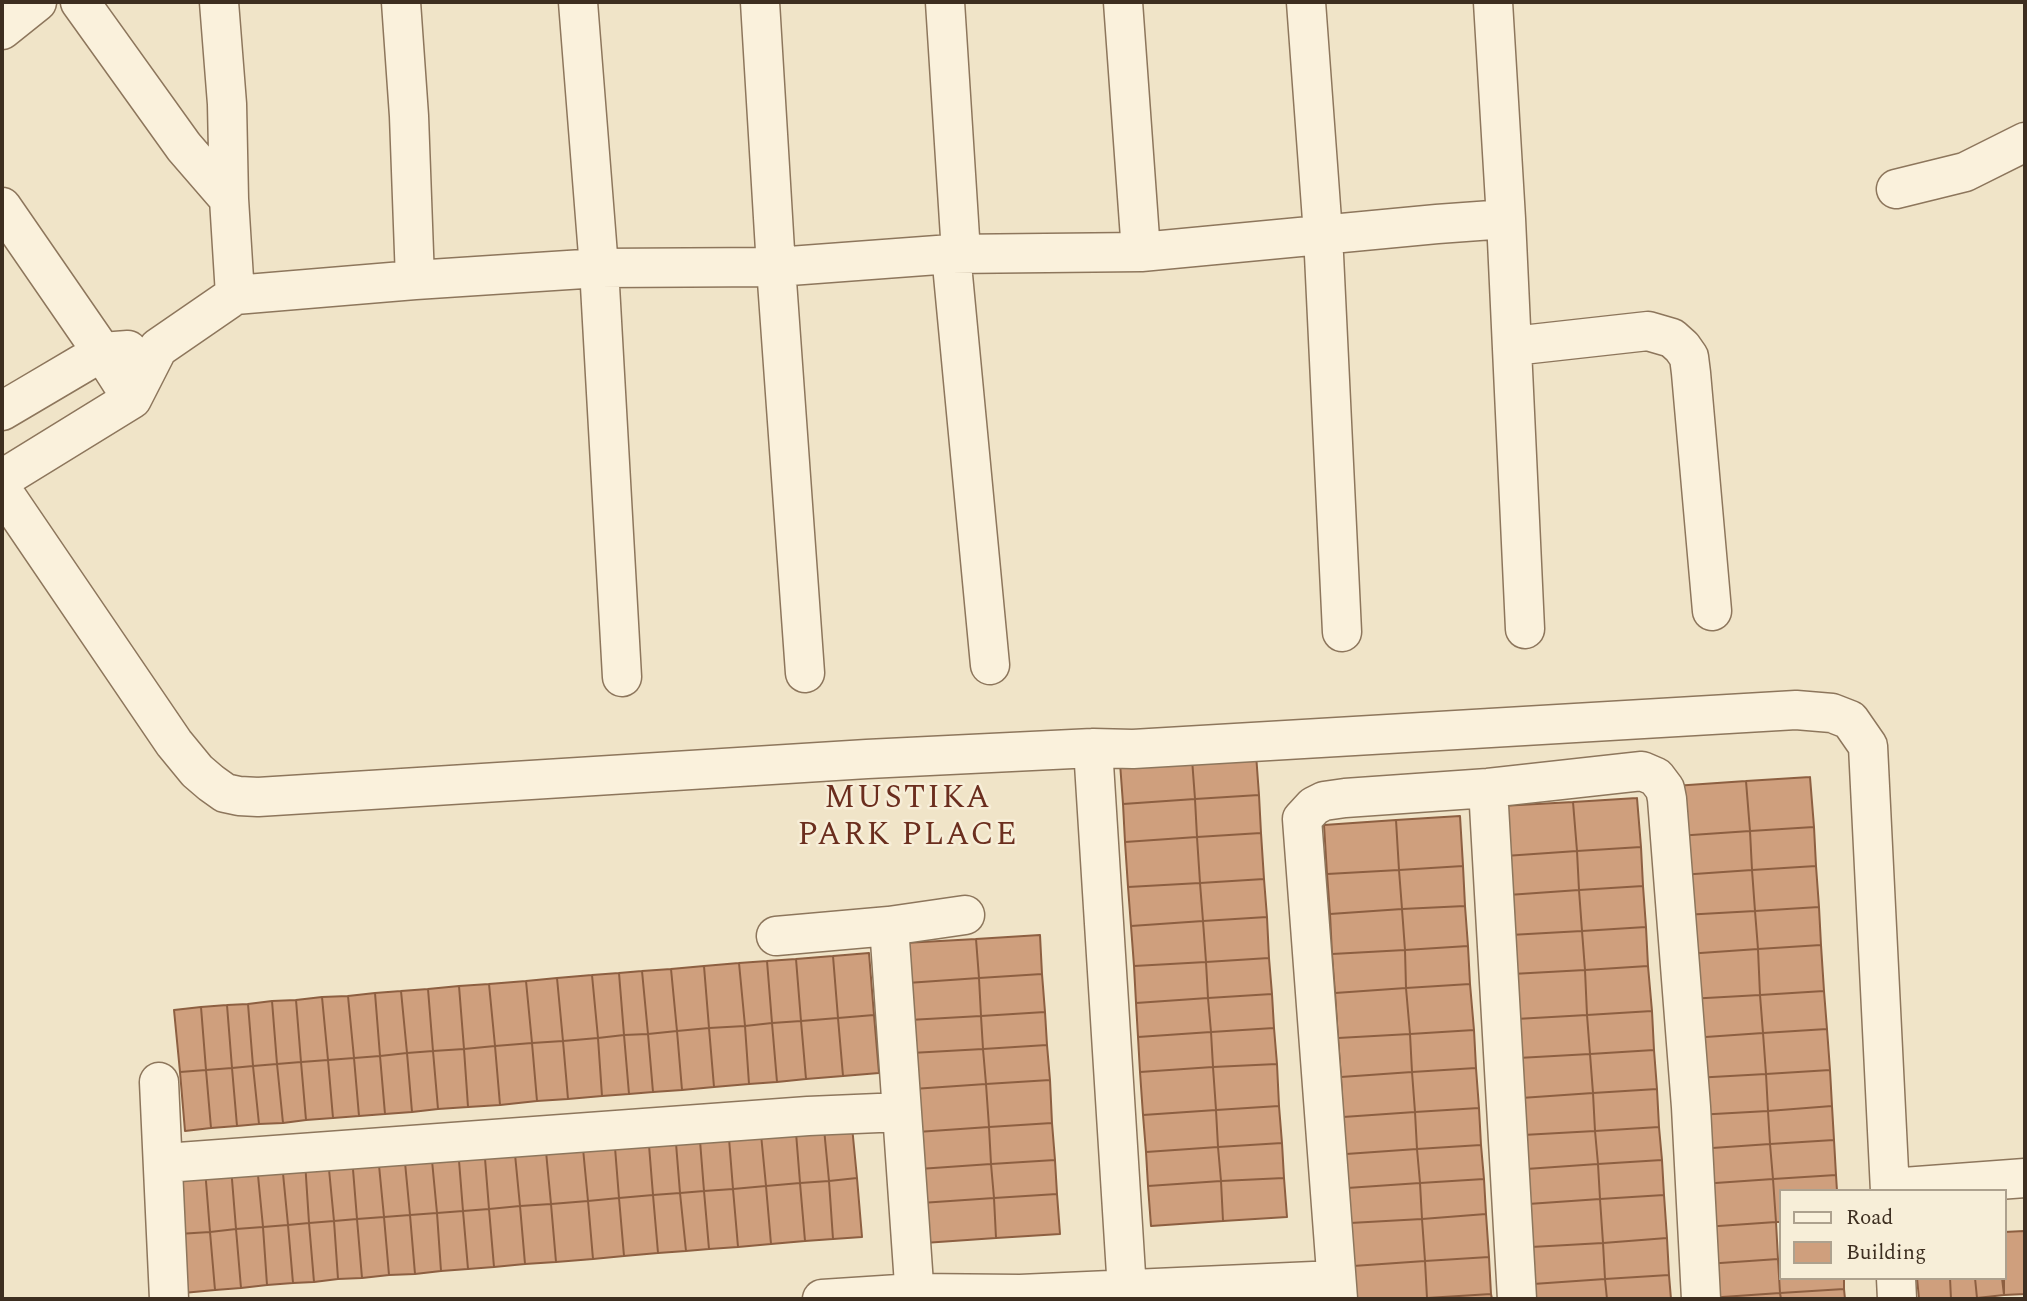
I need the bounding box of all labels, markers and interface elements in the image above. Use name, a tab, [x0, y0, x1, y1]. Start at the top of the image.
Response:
district label: MUSTIKA PARK PLACE	[799, 782, 1017, 857]
legend	[1778, 1189, 2006, 1280]
text: Road	[1846, 1202, 1893, 1234]
text: Building	[1846, 1237, 1926, 1269]

